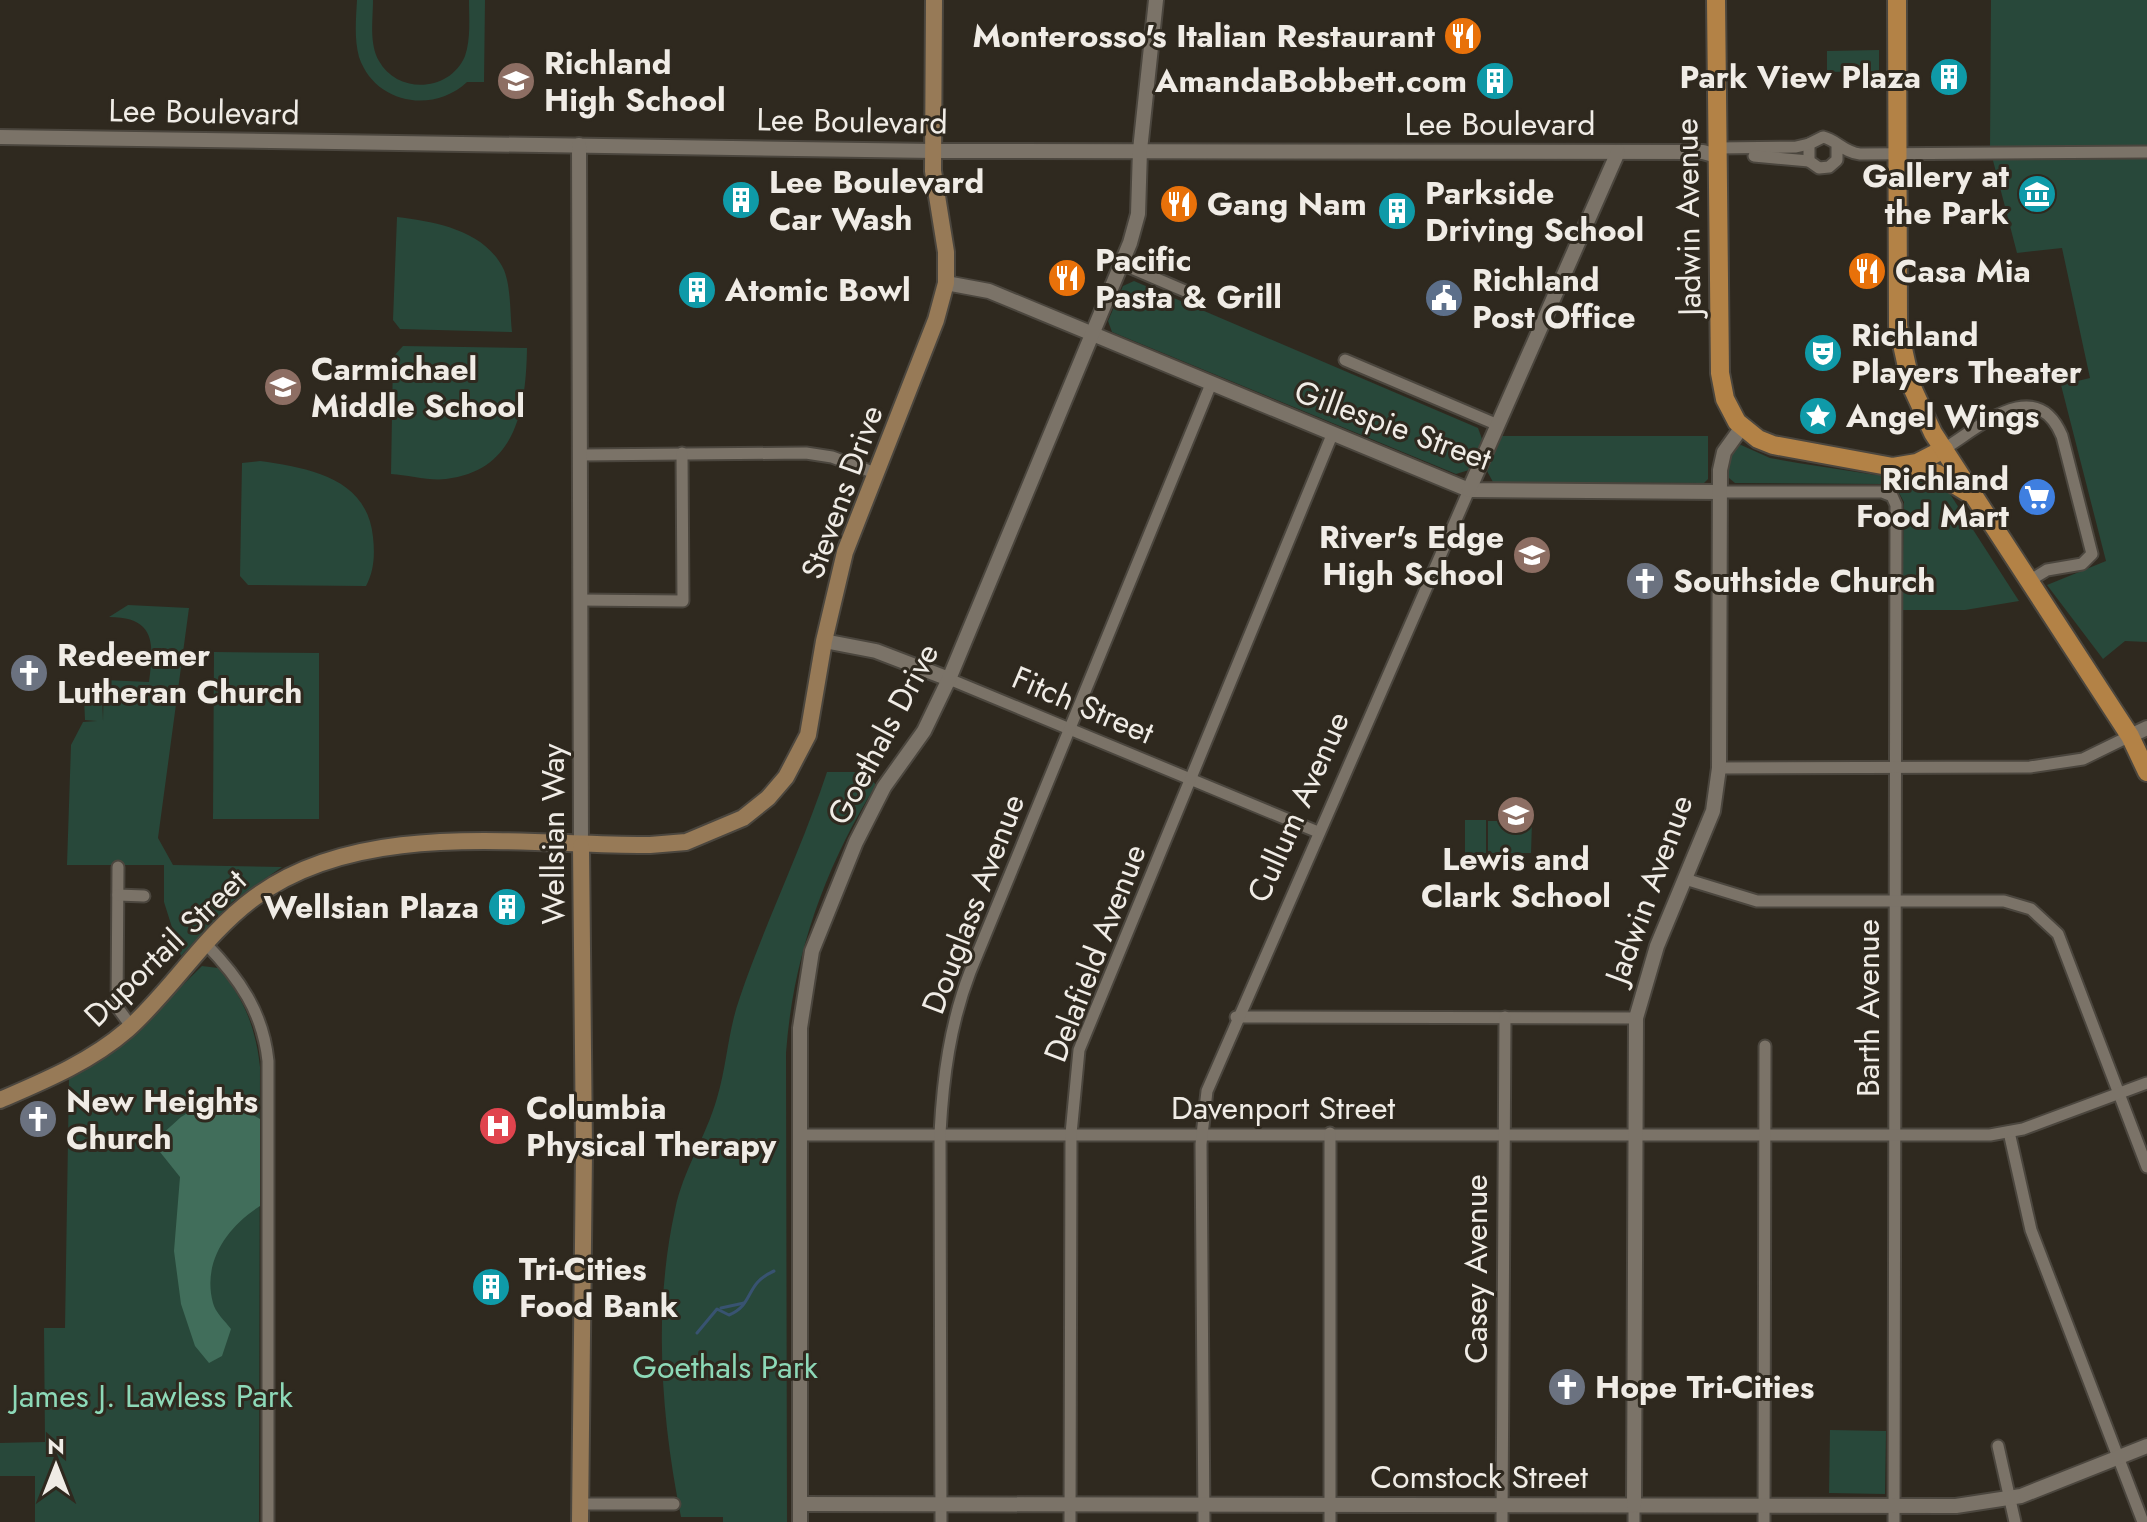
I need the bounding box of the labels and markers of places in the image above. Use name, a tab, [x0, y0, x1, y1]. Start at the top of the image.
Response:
place label: Monterosso's Italian Restaurant	[972, 13, 1436, 59]
restaurant icon: Monterosso's Italian Restaurant	[1442, 15, 1484, 57]
place label: Richland High School	[544, 40, 726, 123]
place label: Park View Plaza	[1680, 54, 1921, 100]
building icon: Park View Plaza	[1928, 56, 1970, 98]
place label: AmandaBobbett.com	[1154, 58, 1467, 104]
school or university icon: Richland High School	[495, 60, 537, 102]
building icon: AmandaBobbett.com	[1474, 60, 1516, 102]
place label: Gallery at the Park	[1862, 153, 2010, 236]
place label: Lee Boulevard Car Wash	[769, 159, 984, 242]
place label: Parkside Driving School	[1425, 170, 1644, 253]
museum icon: Gallery at the Park	[2016, 173, 2058, 215]
building icon: Lee Boulevard Car Wash	[720, 179, 762, 221]
place label: Gang Nam	[1207, 181, 1367, 227]
restaurant icon: Gang Nam	[1158, 183, 1200, 225]
building icon: Parkside Driving School	[1376, 190, 1418, 232]
place label: Pacific Pasta & Grill	[1095, 237, 1282, 320]
place label: Casa Mia	[1895, 248, 2031, 294]
restaurant icon: Casa Mia	[1846, 250, 1888, 292]
restaurant icon: Pacific Pasta & Grill	[1046, 257, 1088, 299]
place label: Richland Post Office	[1472, 257, 1636, 340]
place label: Atomic Bowl	[724, 267, 911, 313]
building icon: Atomic Bowl	[676, 269, 718, 311]
public building icon: Richland Post Office	[1423, 277, 1465, 319]
place label: Richland Players Theater	[1851, 312, 2082, 395]
theatre icon: Richland Players Theater	[1802, 332, 1844, 374]
place label: Carmichael Middle School	[311, 346, 525, 429]
school or university icon: Carmichael Middle School	[262, 366, 304, 408]
place label: Angel Wings	[1845, 393, 2039, 439]
place icon: Angel Wings	[1797, 395, 1839, 437]
place label: Richland Food Mart	[1856, 456, 2010, 539]
supermarket icon: Richland Food Mart	[2016, 476, 2058, 518]
place label: River's Edge High School	[1319, 514, 1504, 597]
school or university icon: River's Edge High School	[1511, 534, 1553, 576]
place label: Southside Church	[1673, 558, 1936, 604]
church icon: Southside Church	[1624, 560, 1666, 602]
place label: Redeemer Lutheran Church	[57, 632, 303, 715]
church icon: Redeemer Lutheran Church	[8, 652, 50, 694]
school or university icon: Lewis and Clark School	[1495, 794, 1537, 836]
place label: Lewis and Clark School	[1421, 836, 1611, 919]
place label: Wellsian Plaza	[263, 884, 479, 930]
building icon: Wellsian Plaza	[486, 886, 528, 928]
place label: New Heights Church	[66, 1078, 258, 1161]
place label: Columbia Physical Therapy	[526, 1085, 777, 1168]
church icon: New Heights Church	[17, 1098, 59, 1140]
hospital icon: Columbia Physical Therapy	[477, 1105, 519, 1147]
place label: Tri-Cities Food Bank	[519, 1246, 679, 1329]
building icon: Tri-Cities Food Bank	[470, 1266, 512, 1308]
place label: Hope Tri-Cities	[1595, 1364, 1814, 1410]
church icon: Hope Tri-Cities	[1546, 1366, 1588, 1408]

